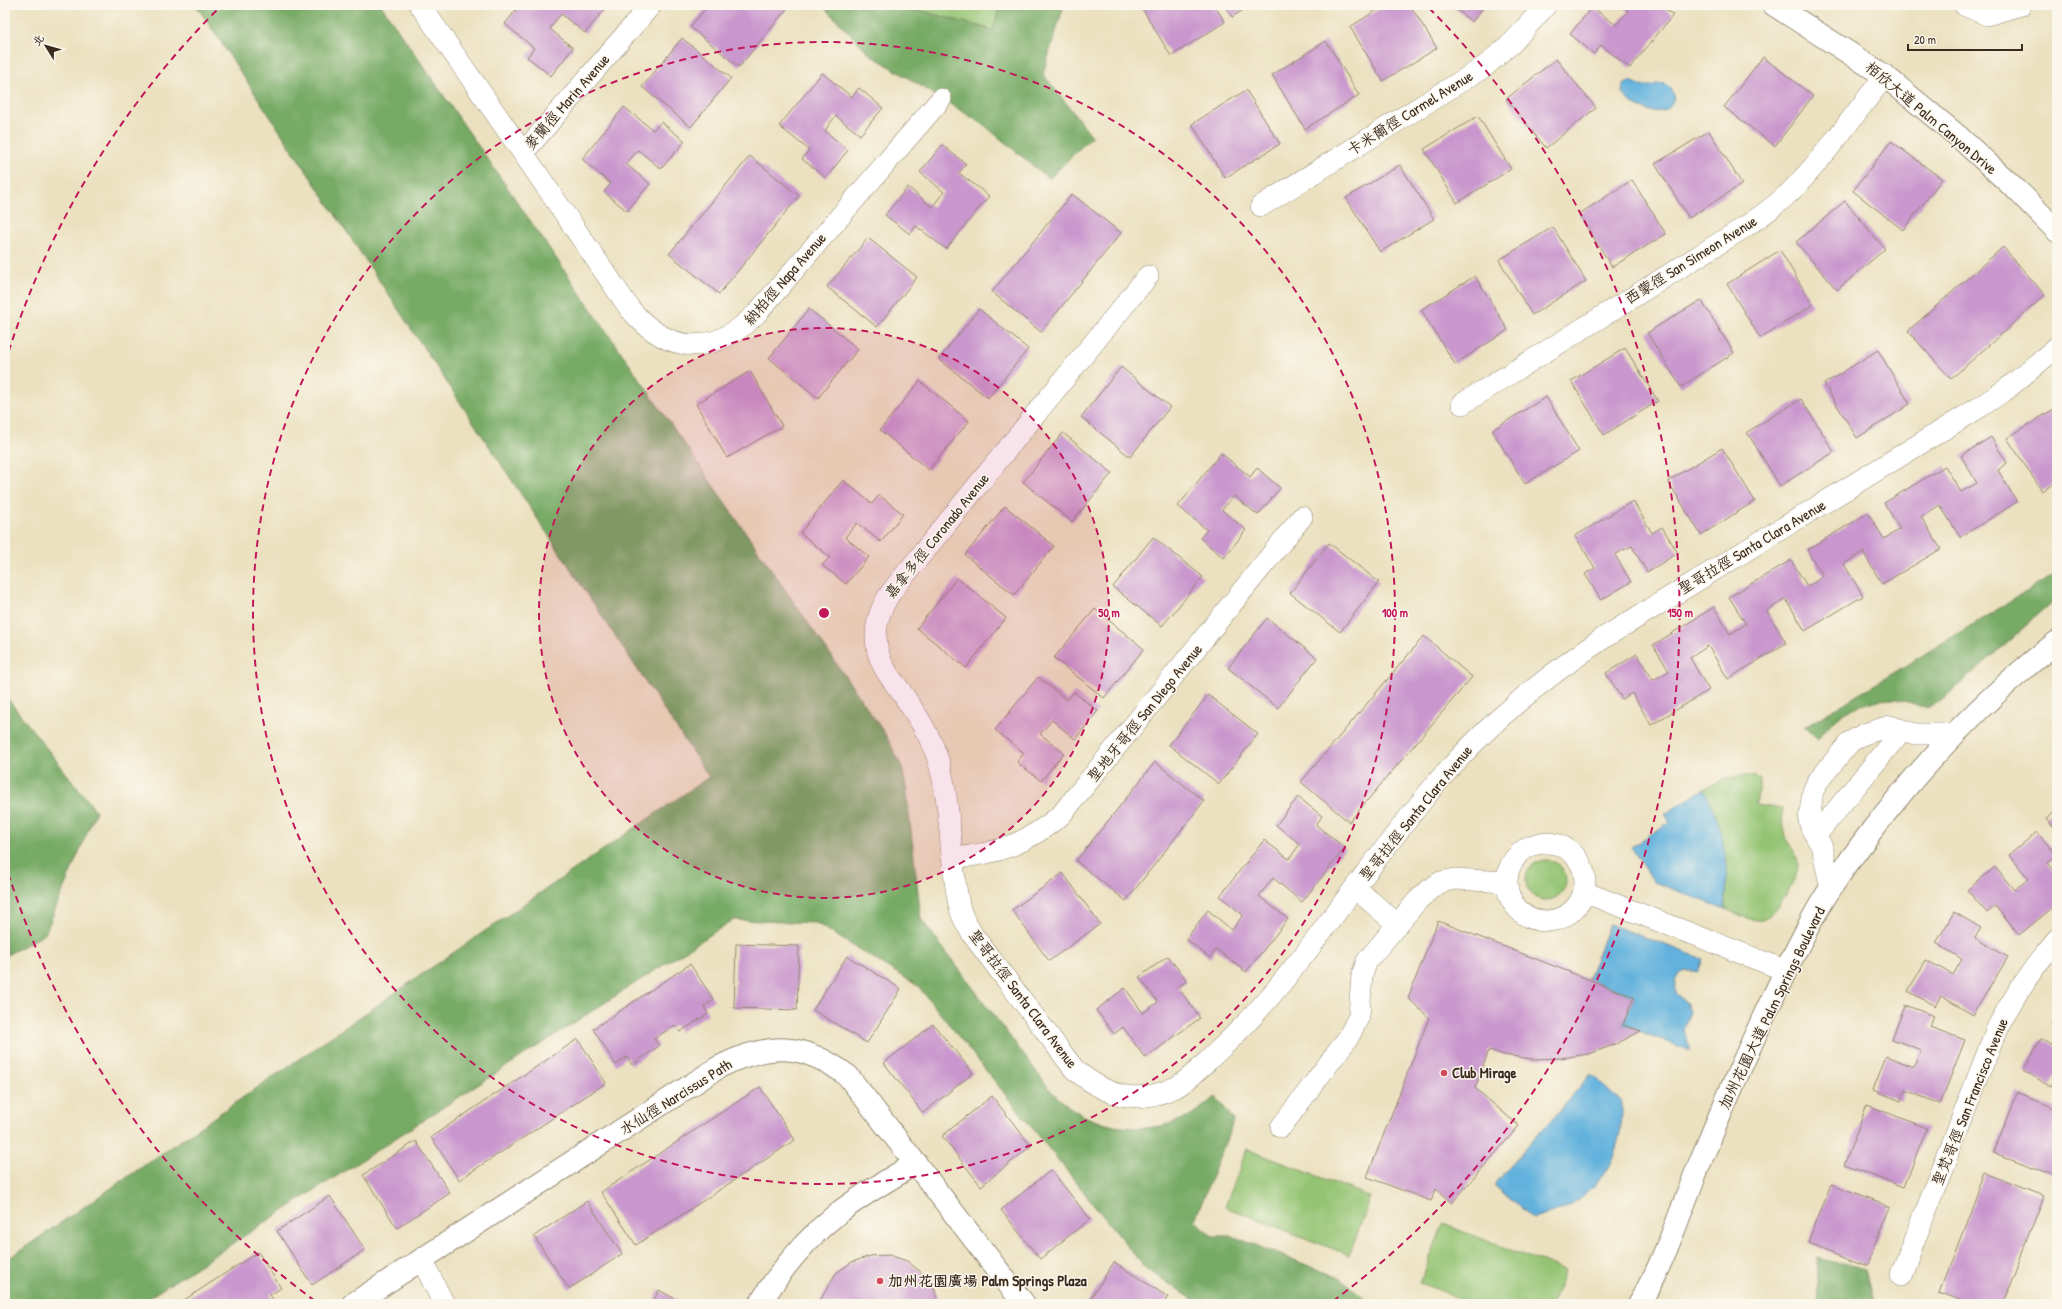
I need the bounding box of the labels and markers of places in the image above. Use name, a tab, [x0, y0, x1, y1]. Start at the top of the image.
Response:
centre of rings	[817, 606, 831, 620]
place label: Club Mirage	[1452, 1062, 1516, 1084]
marker: Club Mirage	[1439, 1068, 1449, 1078]
place label: 加州花園廣場 Palm Springs Plaza	[888, 1270, 1087, 1292]
marker: 加州花園廣場 Palm Springs Plaza	[875, 1276, 885, 1286]

